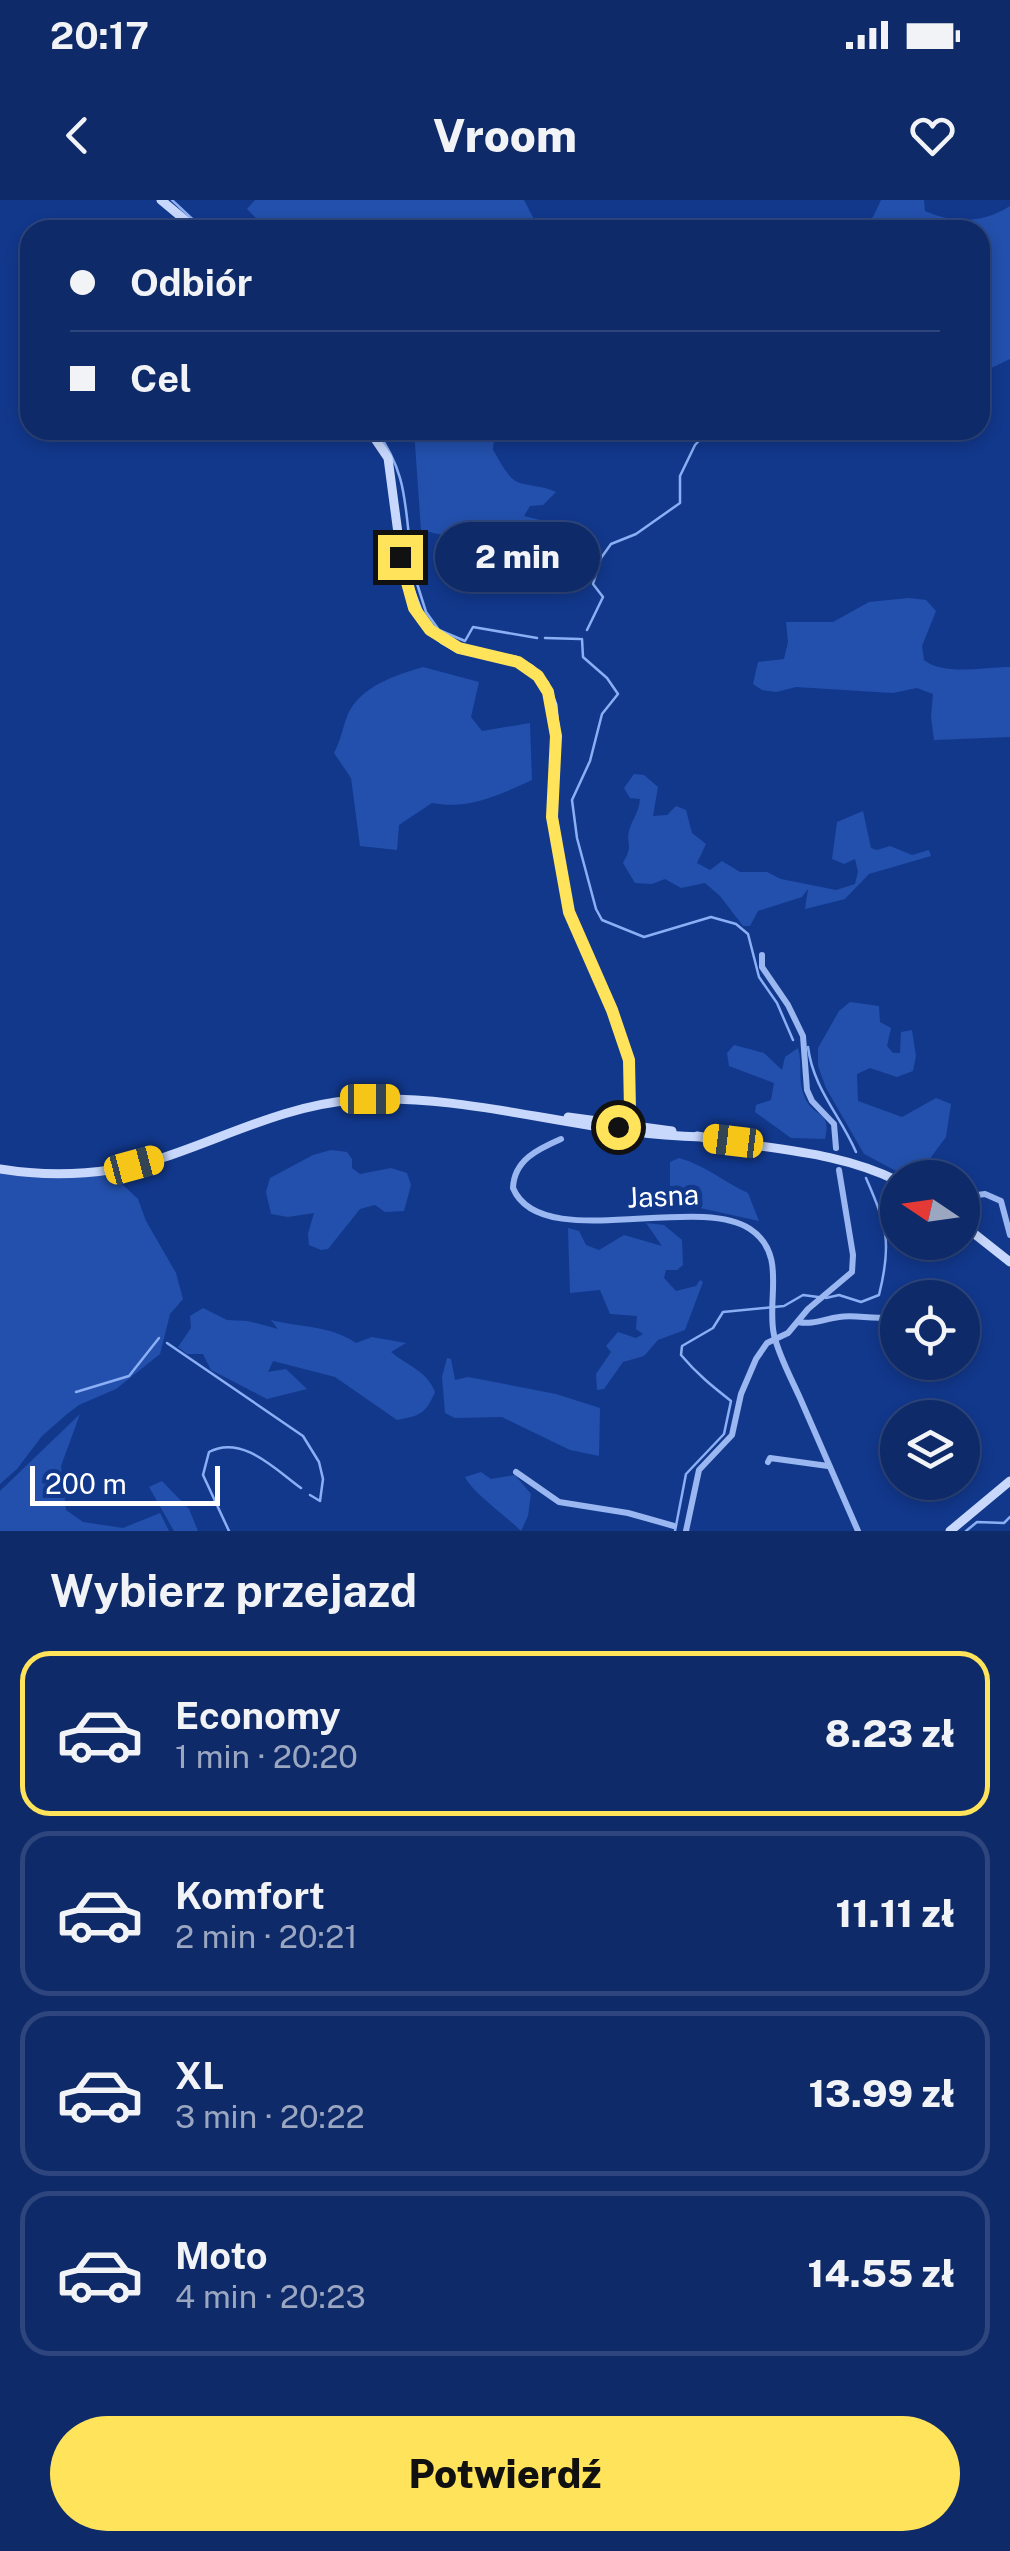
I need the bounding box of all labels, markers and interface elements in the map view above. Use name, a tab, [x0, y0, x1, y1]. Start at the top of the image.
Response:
text: 20:17	[50, 13, 149, 58]
icon: back	[50, 108, 105, 163]
icon: heart	[905, 108, 960, 163]
text: Vroom	[433, 109, 577, 162]
text: Odbiór	[130, 260, 252, 305]
text: Cel	[130, 356, 192, 401]
callout: 2 min	[435, 522, 600, 592]
route end	[378, 535, 423, 580]
text: 2 min	[475, 538, 560, 575]
car	[340, 1084, 400, 1114]
route start	[596, 1105, 641, 1150]
car	[701, 1122, 765, 1160]
car	[101, 1143, 167, 1187]
north arrow	[880, 1160, 980, 1260]
map controls	[880, 1160, 980, 1500]
street label: Jasna	[626, 1177, 700, 1214]
button: locate	[880, 1280, 980, 1380]
button: layers	[880, 1400, 980, 1500]
scale bar	[30, 1461, 220, 1506]
text: 200 m	[45, 1467, 127, 1500]
text: Wybierz przejazd	[50, 1564, 417, 1617]
icon: car	[55, 1689, 145, 1779]
text: Economy	[175, 1693, 341, 1738]
text: 8.23 zł	[825, 1711, 955, 1756]
text: 1 min · 20:20	[175, 1738, 358, 1775]
icon: car	[55, 1869, 145, 1959]
text: Komfort	[175, 1873, 325, 1918]
text: 11.11 zł	[836, 1891, 955, 1936]
text: 2 min · 20:21	[175, 1918, 357, 1955]
icon: car	[55, 2049, 145, 2139]
text: XL	[175, 2053, 224, 2098]
text: 13.99 zł	[808, 2071, 955, 2116]
text: 3 min · 20:22	[175, 2098, 365, 2135]
icon: car	[55, 2229, 145, 2319]
text: Moto	[175, 2233, 268, 2278]
text: 14.55 zł	[808, 2251, 955, 2296]
text: 4 min · 20:23	[175, 2278, 366, 2315]
button: Potwierdź	[50, 2416, 960, 2531]

